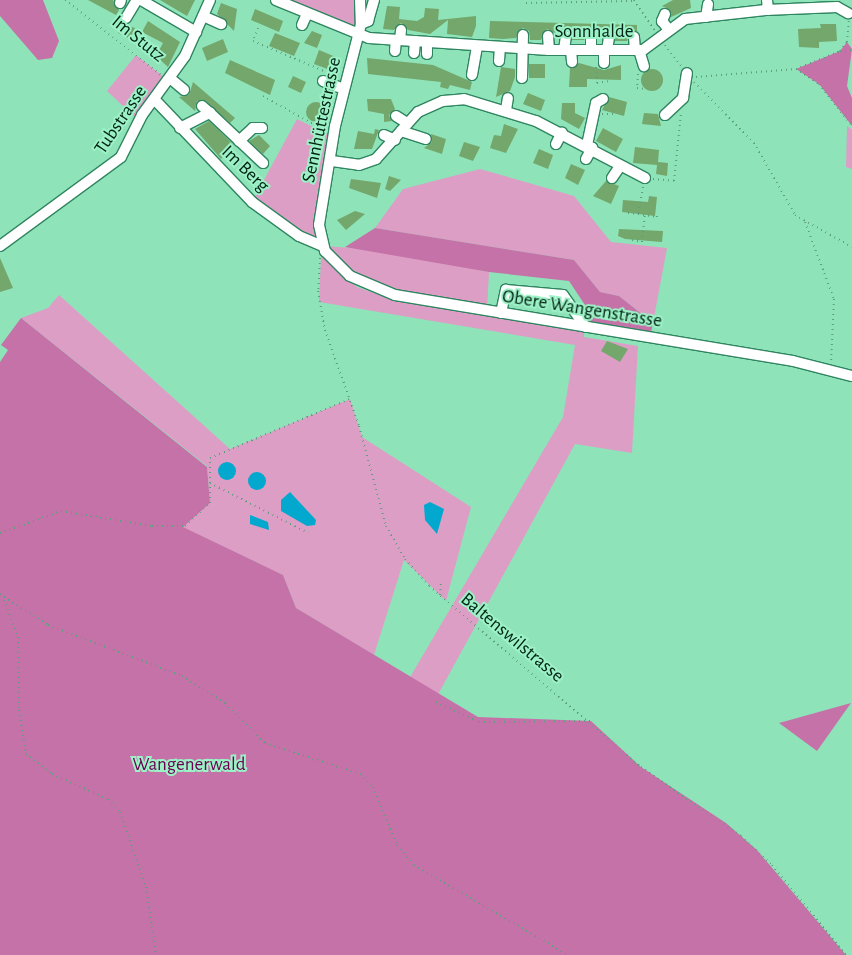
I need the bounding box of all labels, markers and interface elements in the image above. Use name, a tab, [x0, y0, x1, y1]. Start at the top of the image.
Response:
street label: Im Stutz	[107, 11, 169, 67]
street label: Sonnhalde	[554, 21, 634, 43]
street label: Sennhüttestrasse	[298, 55, 346, 185]
street label: Tubstrasse	[90, 81, 152, 159]
street label: Im Berg	[216, 141, 274, 197]
street label: Obere Wangenstrasse	[501, 285, 663, 333]
street label: Baltenswilstrasse	[456, 588, 568, 688]
park label: Wangenerwald	[132, 754, 246, 776]

